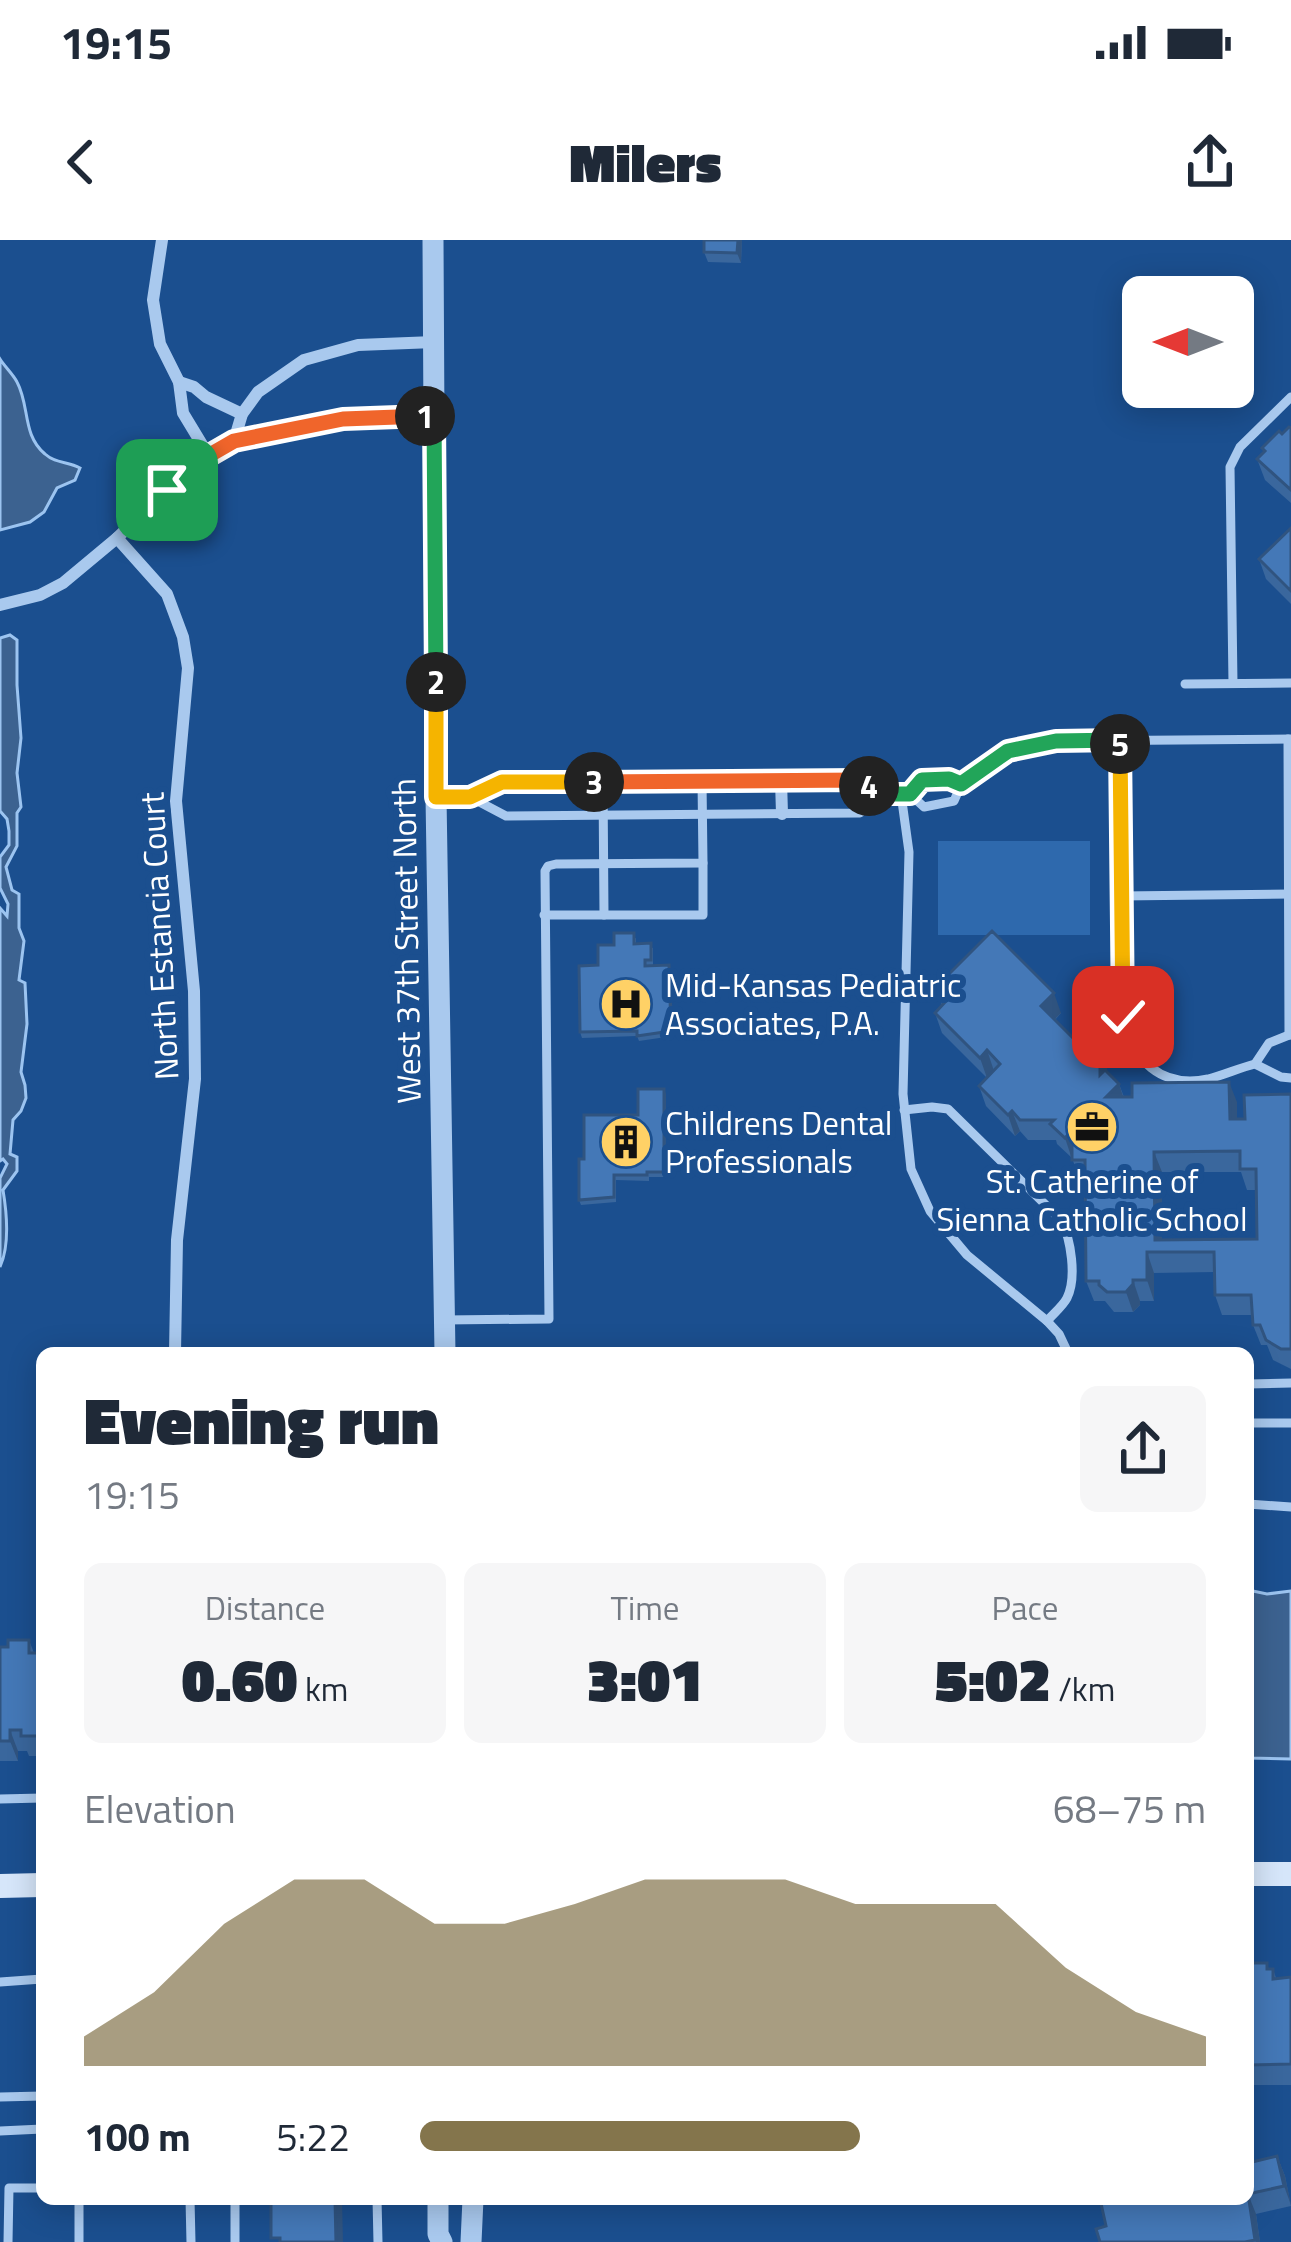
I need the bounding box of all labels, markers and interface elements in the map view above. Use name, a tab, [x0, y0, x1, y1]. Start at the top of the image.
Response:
text: 19:15	[60, 8, 172, 76]
text: Milers	[569, 121, 722, 203]
icon: back	[48, 129, 114, 195]
icon: share	[1177, 129, 1243, 195]
north arrow	[1122, 276, 1254, 408]
map controls	[1122, 276, 1254, 408]
pin: 1	[395, 386, 455, 446]
text: 1	[416, 391, 434, 441]
pin	[116, 439, 218, 541]
icon: arrive	[134, 457, 200, 523]
pin: 2	[406, 652, 466, 712]
text: 2	[427, 657, 445, 707]
pin: 5	[1090, 714, 1150, 774]
text: 5	[1111, 719, 1129, 769]
pin: 3	[564, 752, 624, 812]
pin: 4	[839, 756, 899, 816]
text: 3	[585, 757, 603, 807]
text: 4	[860, 761, 878, 811]
street label: West 37th Street North	[378, 778, 434, 1104]
street label: North Estancia Court	[126, 790, 192, 1081]
place label: Mid-Kansas Pediatric Associates, P.A.	[665, 960, 961, 1048]
pin	[1072, 966, 1174, 1068]
hospital icon: Mid-Kansas Pediatric Associates, P.A.	[598, 976, 654, 1032]
icon: check	[1090, 984, 1156, 1050]
place label: Childrens Dental Professionals	[665, 1098, 892, 1186]
office icon: St. Catherine of Sienna Catholic School	[1064, 1099, 1120, 1155]
building icon: Childrens Dental Professionals	[598, 1114, 654, 1170]
place label: St. Catherine of Sienna Catholic School	[936, 1156, 1248, 1244]
text: Evening run	[84, 1369, 439, 1470]
button: share	[1080, 1386, 1206, 1512]
text: 19:15	[84, 1465, 180, 1524]
text: Distance	[205, 1583, 325, 1633]
text: Time	[611, 1583, 679, 1633]
text: Pace	[992, 1583, 1058, 1633]
text: 0.60	[182, 1633, 298, 1724]
text: 3:01	[587, 1633, 703, 1724]
text: 5:02	[935, 1633, 1051, 1724]
text: km	[298, 1664, 348, 1714]
text: /km	[1051, 1664, 1115, 1714]
text: Elevation	[84, 1779, 236, 1838]
text: 68–75 m	[1053, 1779, 1206, 1838]
text: 100 m	[84, 2107, 191, 2166]
text: 5:22	[276, 2107, 350, 2166]

